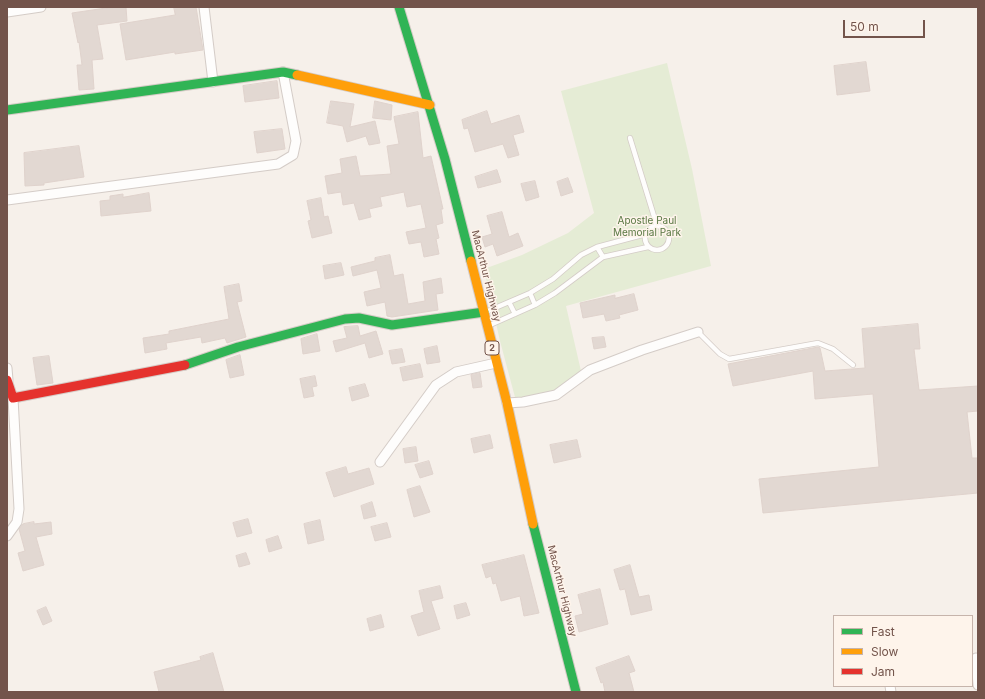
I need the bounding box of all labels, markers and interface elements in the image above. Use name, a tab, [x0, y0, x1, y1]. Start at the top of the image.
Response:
scale bar	[845, 12, 927, 38]
text: 50 m	[850, 19, 879, 34]
park label: Apostle Paul Memorial Park	[613, 215, 681, 238]
street label: MacArthur Highway	[469, 229, 503, 323]
road number: 2	[485, 341, 499, 355]
street label: MacArthur Highway	[545, 544, 579, 638]
legend	[833, 615, 973, 687]
text: Fast	[871, 624, 895, 639]
text: Slow	[871, 644, 898, 659]
text: Jam	[871, 664, 895, 679]

